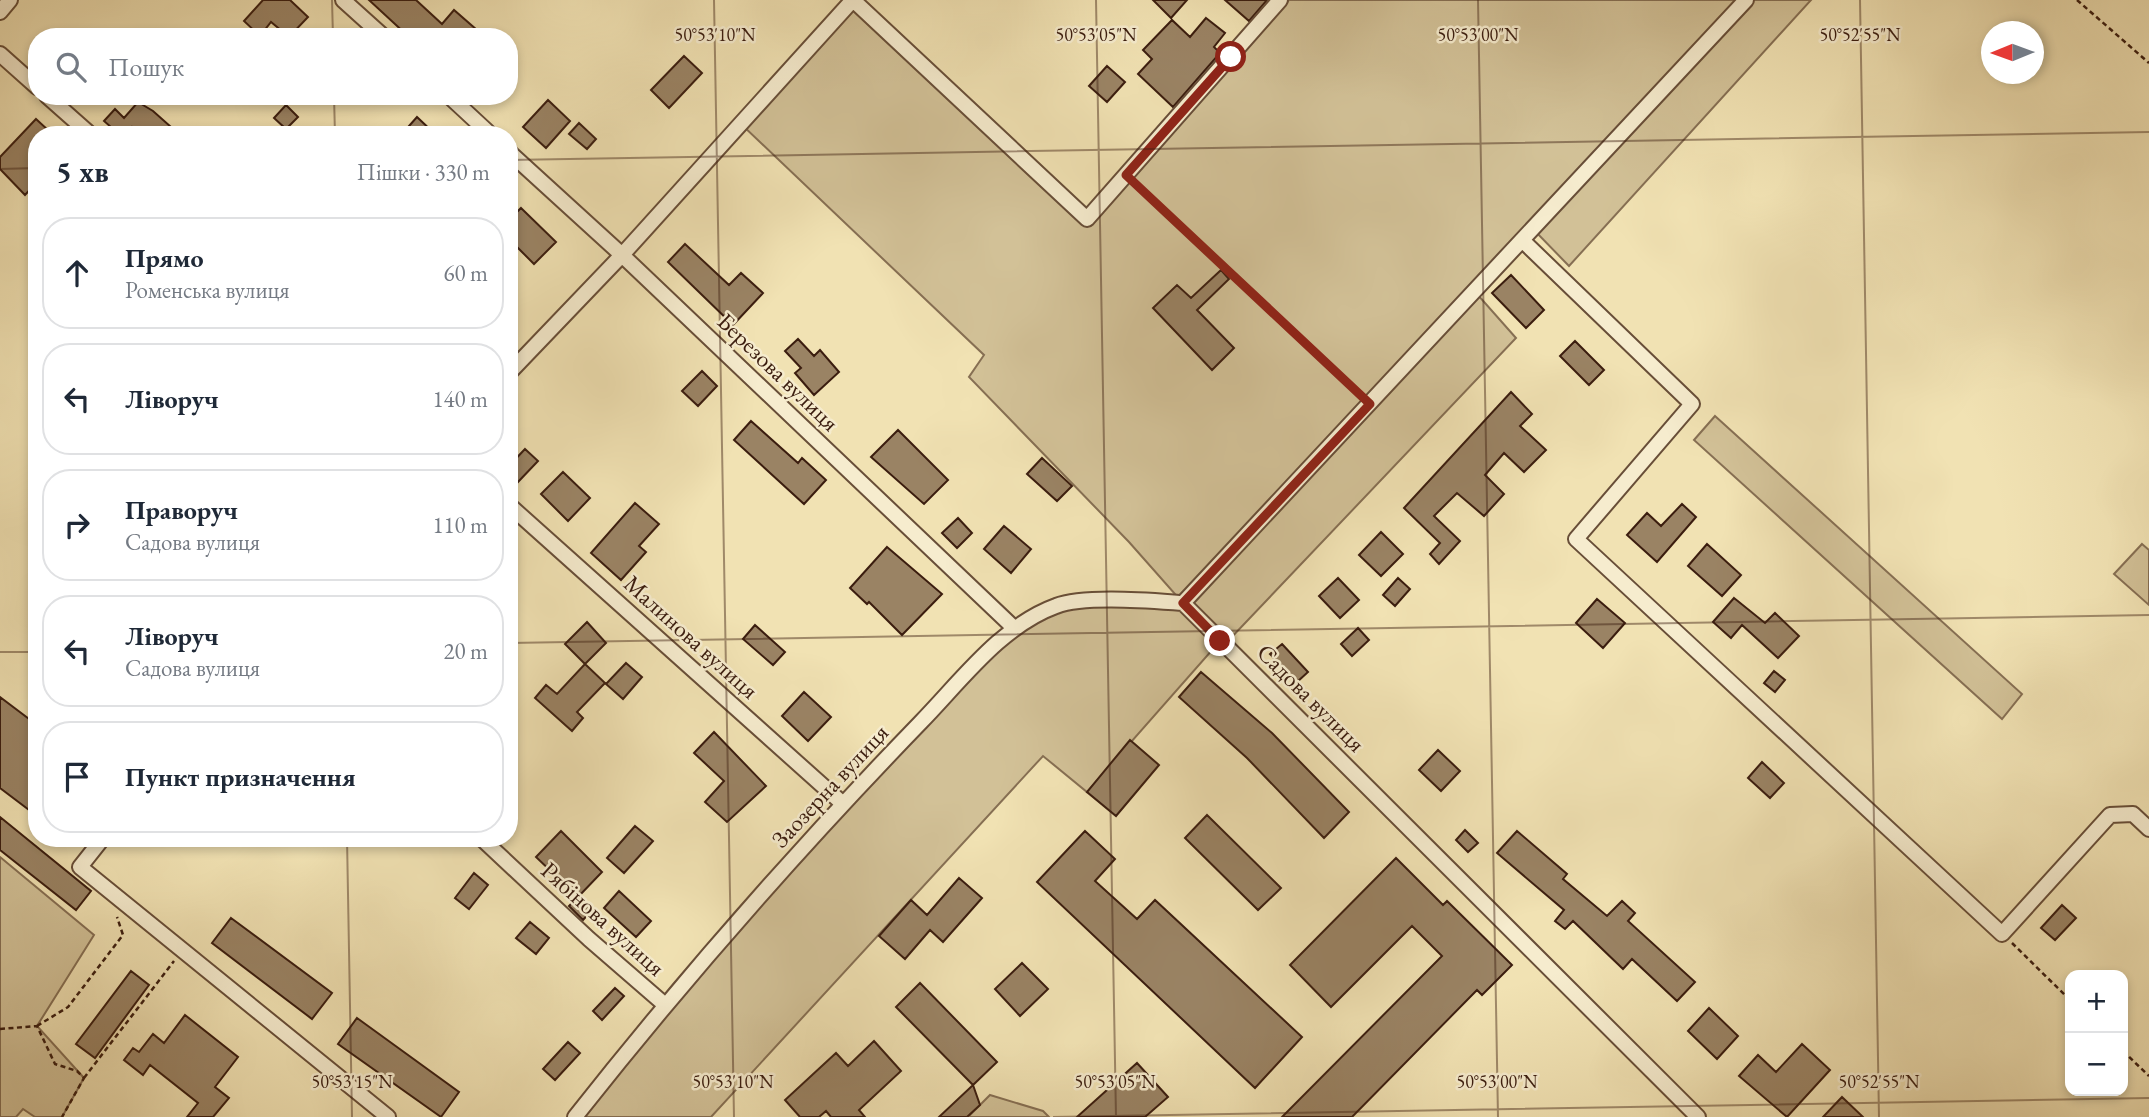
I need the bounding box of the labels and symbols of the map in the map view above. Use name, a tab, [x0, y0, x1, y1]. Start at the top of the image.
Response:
north arrow	[1981, 21, 2044, 84]
text: 50°53'10"N	[675, 23, 756, 46]
text: 50°53'05"N	[1056, 23, 1137, 46]
text: 50°53'00"N	[1438, 23, 1519, 46]
text: 50°52'55"N	[1820, 23, 1901, 46]
route start	[1215, 41, 1246, 72]
street label: Березова вулиця	[711, 306, 846, 438]
street label: Малинова вулиця	[617, 568, 765, 705]
route end	[1204, 625, 1235, 656]
street label: Садова вулиця	[1251, 637, 1372, 759]
street label: Заозерна вулиця	[764, 717, 895, 854]
street label: Рябінова вулиця	[535, 855, 672, 983]
text: 50°53'15"N	[312, 1070, 393, 1093]
text: 50°53'10"N	[693, 1070, 774, 1093]
text: 50°53'05"N	[1075, 1070, 1156, 1093]
text: 50°53'00"N	[1457, 1070, 1538, 1093]
text: 50°52'55"N	[1839, 1070, 1920, 1093]

